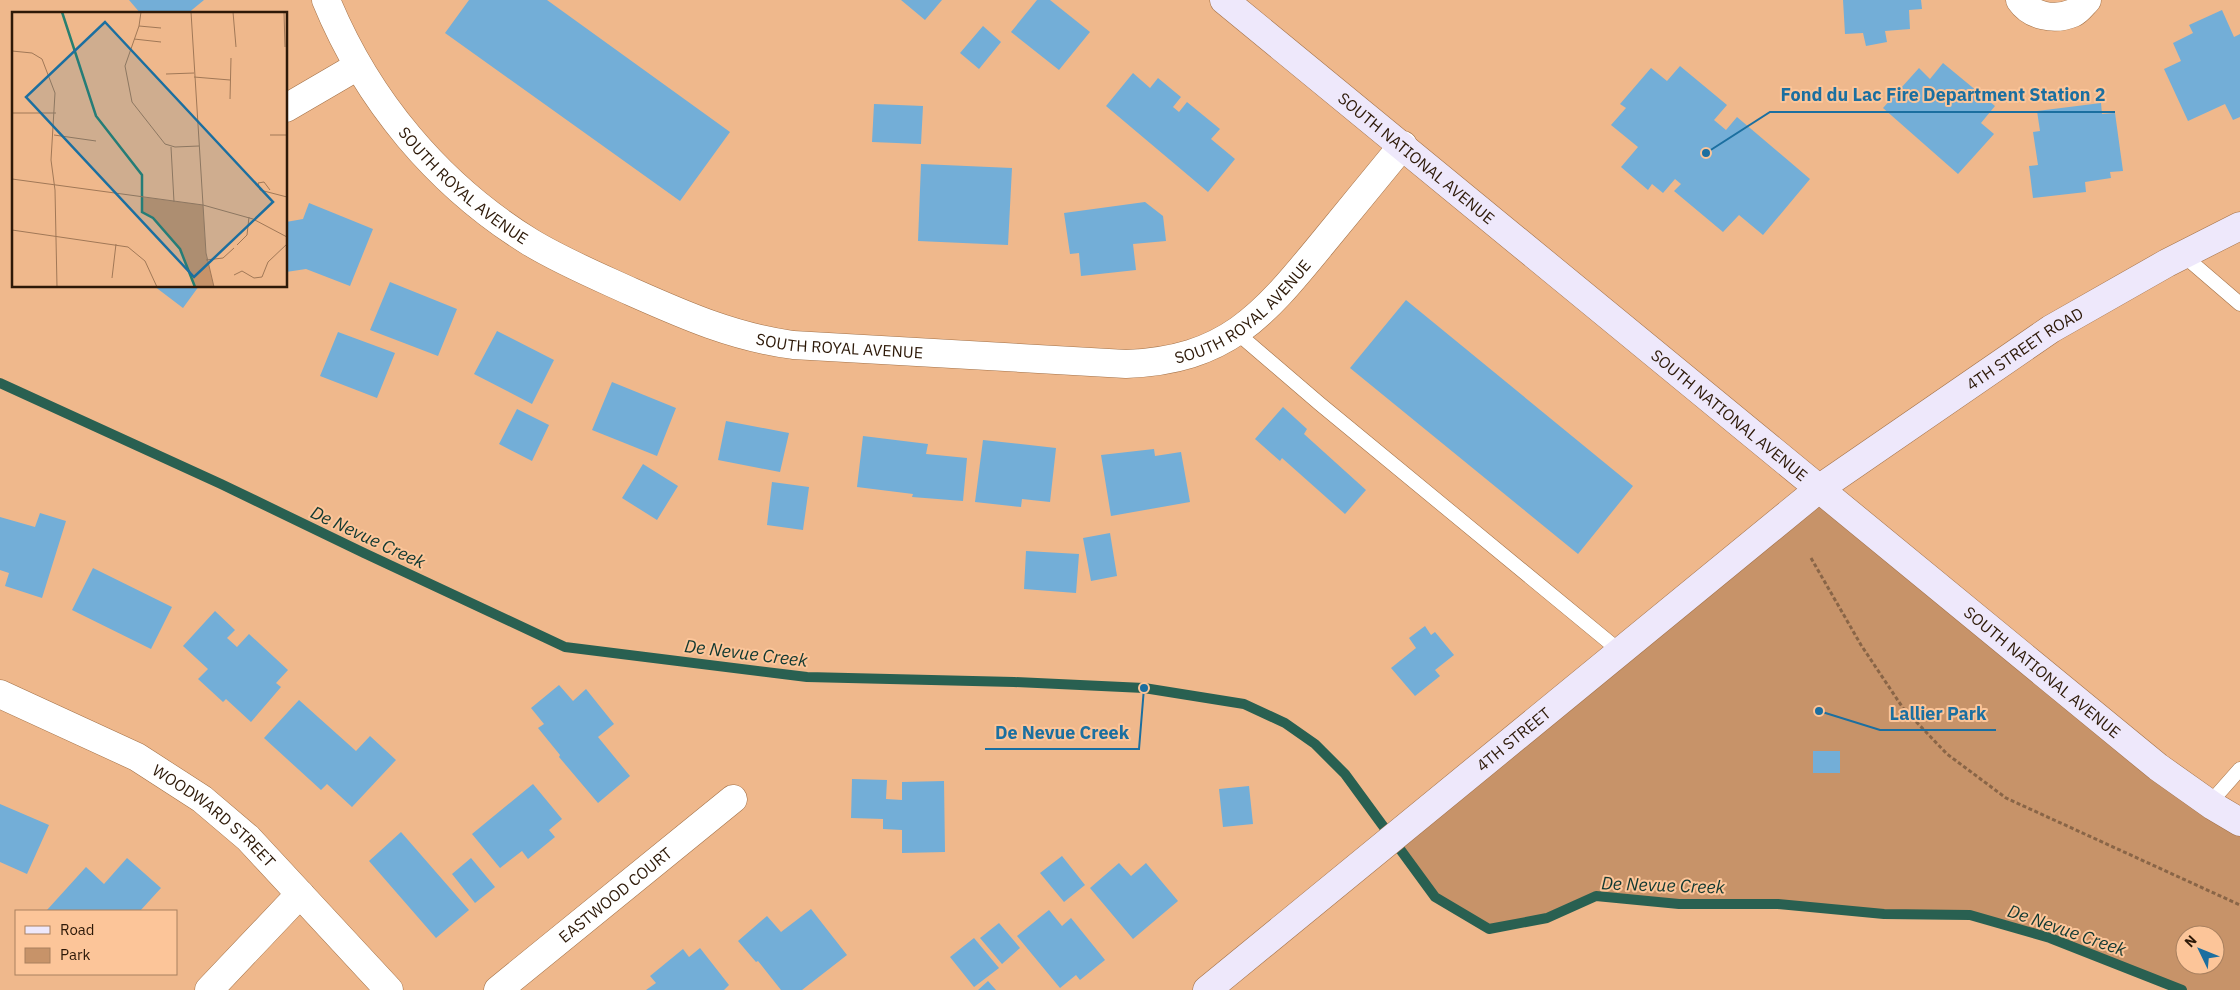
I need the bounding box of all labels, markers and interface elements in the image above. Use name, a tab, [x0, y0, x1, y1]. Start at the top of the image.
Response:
inset map	[12, 12, 288, 288]
callout: Fond du Lac Fire Department Station 2	[1770, 79, 2115, 112]
text: Fond du Lac Fire Department Station 2	[1781, 83, 2105, 106]
street label: SOUTH NATIONAL AVENUE	[1334, 88, 1499, 228]
street label: SOUTH ROYAL AVENUE	[394, 123, 532, 248]
street label: SOUTH ROYAL AVENUE	[1172, 255, 1315, 368]
street label: 4TH STREET ROAD	[1962, 303, 2087, 394]
street label: SOUTH ROYAL AVENUE	[754, 328, 924, 362]
street label: SOUTH NATIONAL AVENUE	[1647, 345, 1812, 485]
water label: De Nevue Creek	[307, 500, 430, 574]
street label: SOUTH NATIONAL AVENUE	[1960, 602, 2125, 742]
water label: De Nevue Creek	[683, 634, 810, 672]
callout: Lallier Park	[1880, 697, 1996, 730]
text: Lallier Park	[1890, 702, 1987, 725]
street label: 4TH STREET	[1472, 703, 1555, 775]
callout: De Nevue Creek	[985, 716, 1139, 749]
text: De Nevue Creek	[995, 721, 1130, 744]
street label: WOODWARD STREET	[149, 760, 280, 871]
street label: EASTWOOD COURT	[554, 843, 676, 947]
water label: De Nevue Creek	[1601, 871, 1726, 899]
water label: De Nevue Creek	[2005, 899, 2130, 961]
legend	[15, 910, 178, 975]
text: Road	[60, 920, 95, 939]
north arrow	[2175, 925, 2225, 975]
text: N	[2180, 931, 2201, 951]
text: Park	[60, 945, 90, 964]

